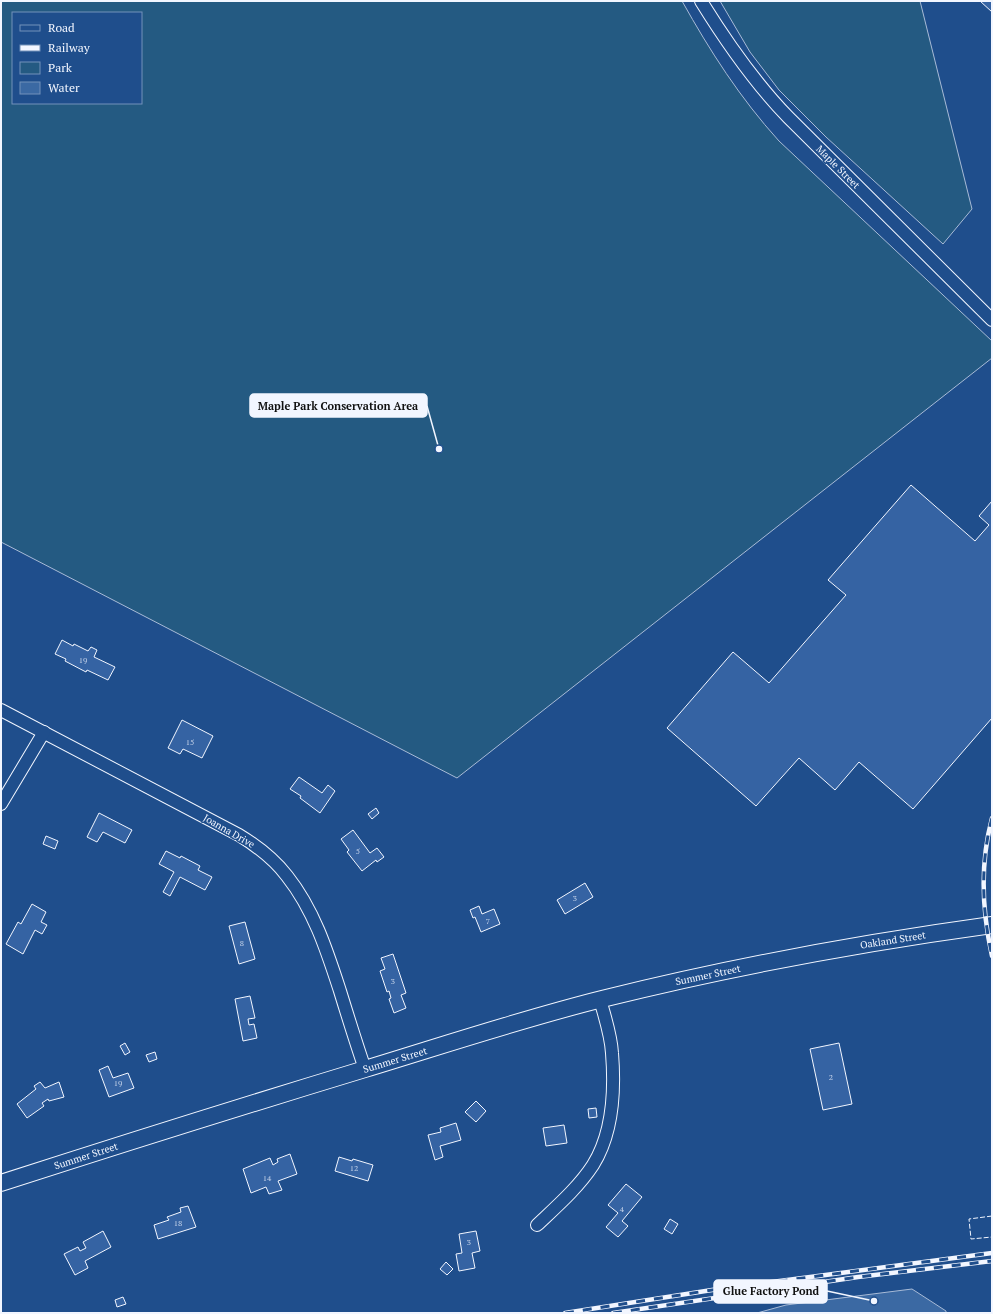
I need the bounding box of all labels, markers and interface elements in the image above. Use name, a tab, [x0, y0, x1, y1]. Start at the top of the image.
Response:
legend	[12, 12, 142, 104]
text: Road	[48, 20, 75, 35]
text: Railway	[48, 40, 91, 55]
text: Park	[48, 60, 73, 75]
text: Water	[48, 80, 80, 95]
street label: Maple Street	[813, 142, 863, 192]
callout: Maple Park Conservation Area	[250, 394, 427, 417]
text: Maple Park Conservation Area	[258, 399, 418, 413]
house number: 19	[79, 655, 87, 665]
house number: 15	[186, 737, 194, 747]
street label: Joanna Drive	[201, 811, 257, 851]
house number: 5	[356, 846, 360, 856]
house number: 3	[573, 893, 577, 903]
house number: 7	[486, 916, 490, 926]
street label: Oakland Street	[859, 928, 927, 952]
house number: 8	[240, 938, 244, 948]
street label: Summer Street	[674, 962, 742, 988]
house number: 3	[391, 976, 395, 986]
street label: Summer Street	[361, 1044, 429, 1076]
house number: 2	[829, 1072, 833, 1082]
house number: 19	[114, 1078, 122, 1088]
street label: Summer Street	[52, 1139, 120, 1172]
house number: 12	[350, 1163, 358, 1173]
house number: 14	[263, 1173, 272, 1183]
house number: 4	[620, 1204, 625, 1214]
house number: 18	[174, 1218, 182, 1228]
house number: 3	[467, 1237, 471, 1247]
callout: Glue Factory Pond	[714, 1280, 827, 1303]
text: Glue Factory Pond	[723, 1284, 820, 1298]

